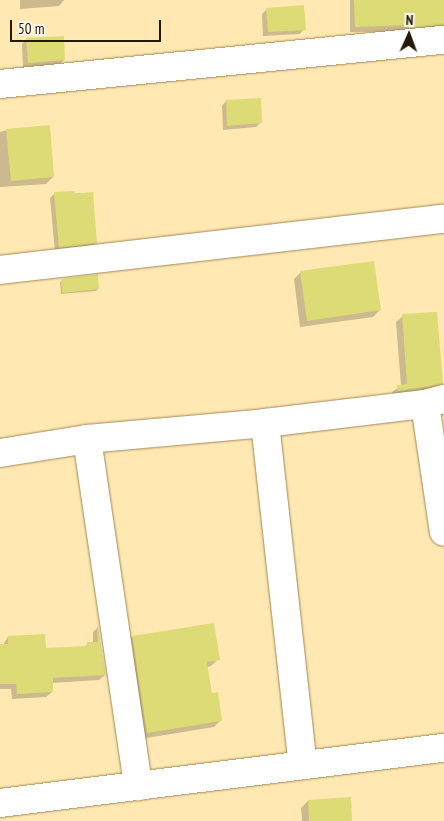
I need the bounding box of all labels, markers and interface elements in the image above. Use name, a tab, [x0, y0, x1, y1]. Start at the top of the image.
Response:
scale bar	[12, 10, 164, 42]
north arrow	[384, 10, 434, 60]
text: N	[405, 11, 414, 29]
text: 50 m	[18, 19, 44, 38]

